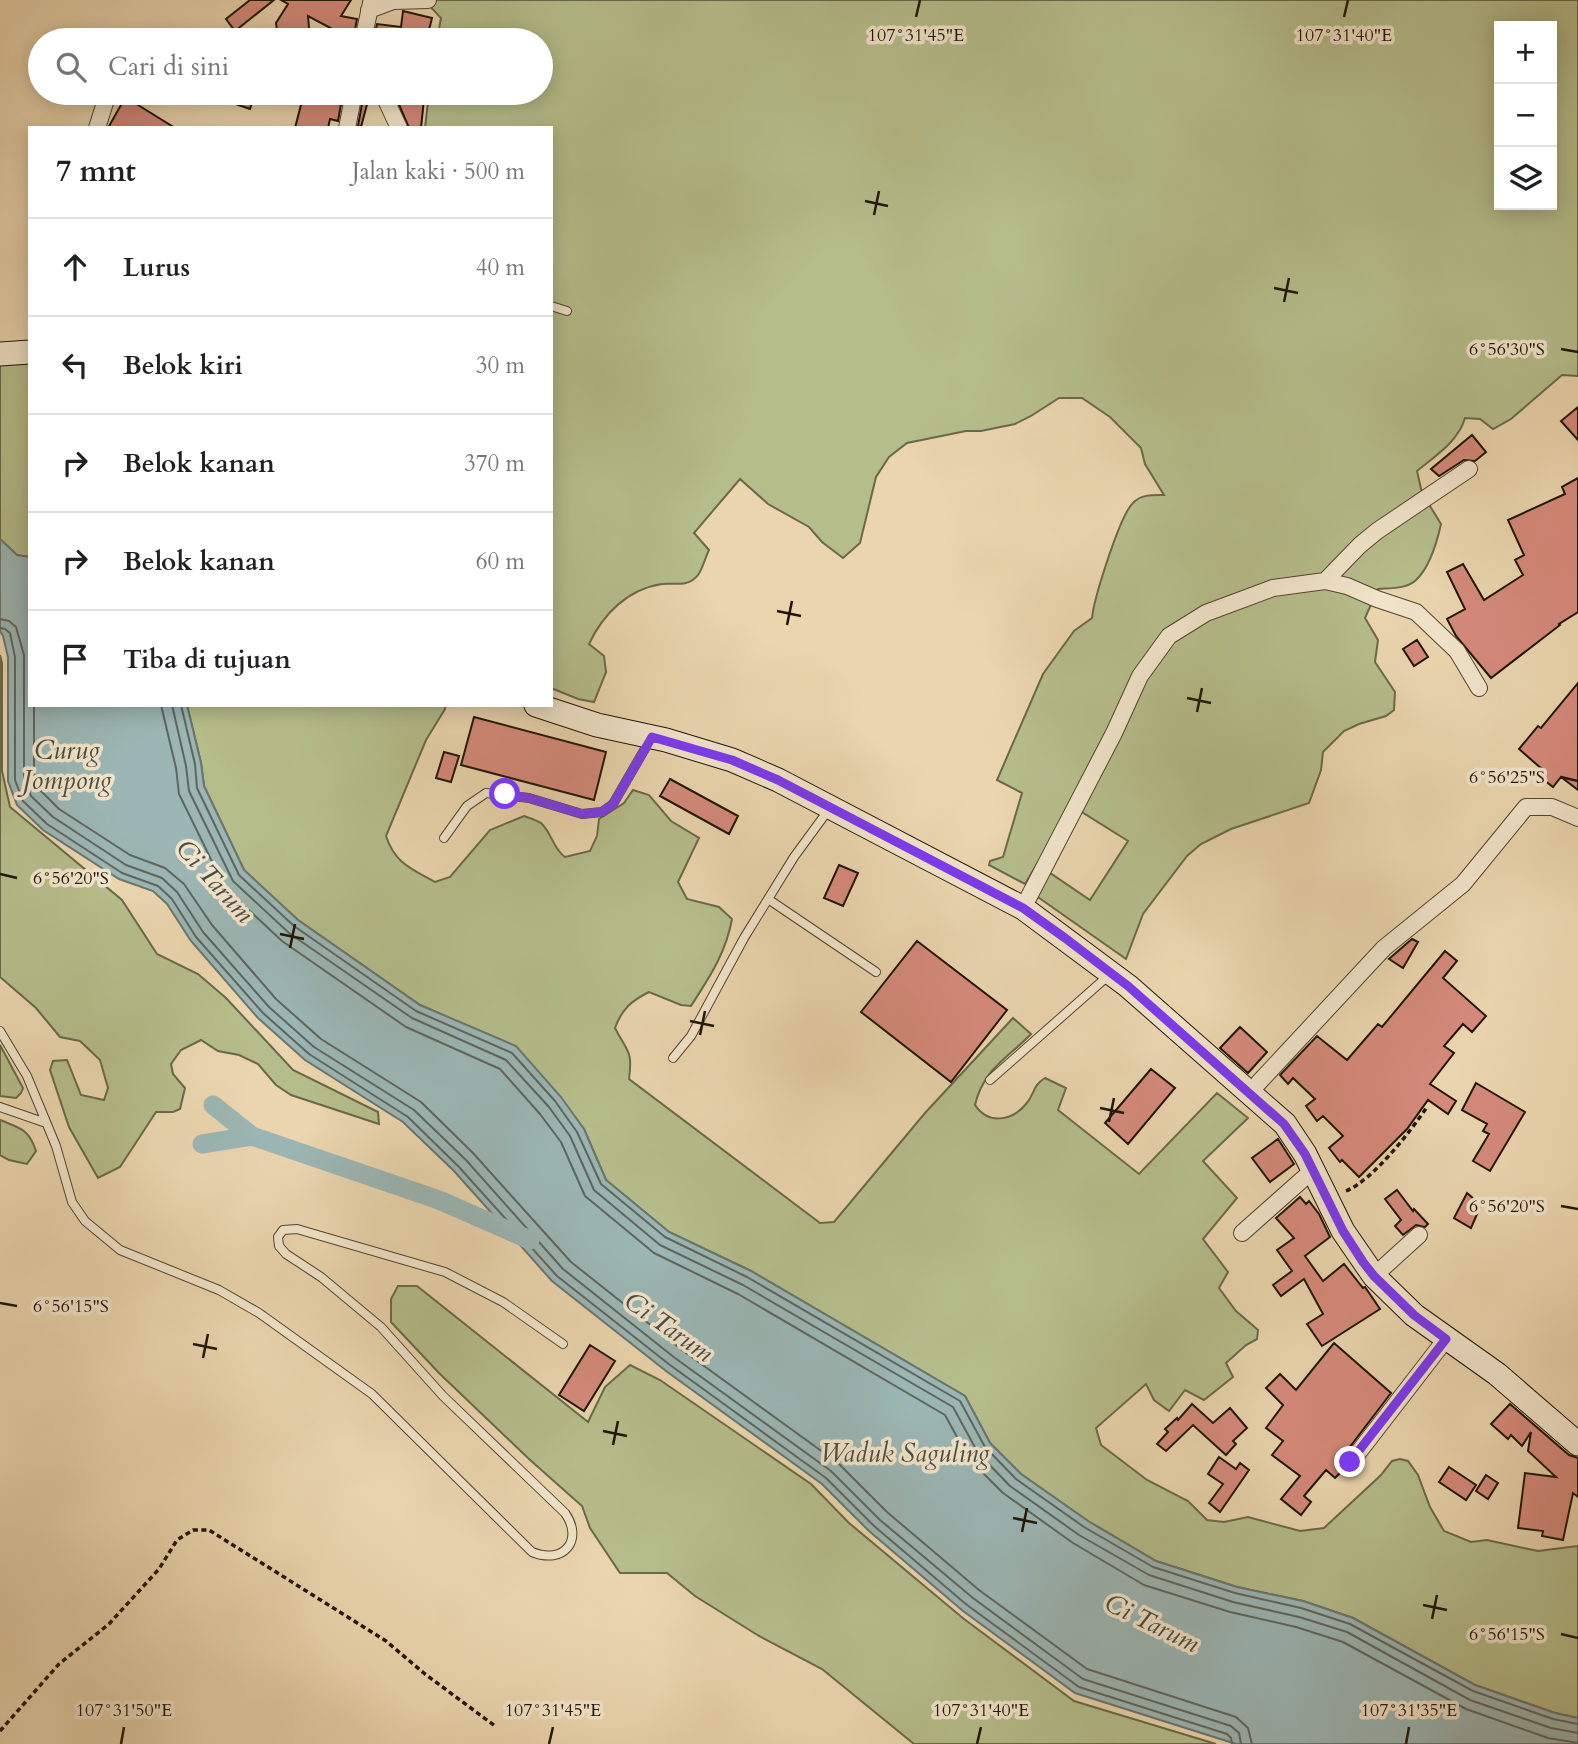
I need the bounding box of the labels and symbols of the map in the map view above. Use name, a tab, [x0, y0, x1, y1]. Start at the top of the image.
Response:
text: 107°31'45"E	[868, 23, 964, 48]
text: 107°31'40"E	[1296, 23, 1392, 48]
text: 6°56'30"S	[1469, 337, 1545, 362]
water label: Curug Jompong	[17, 733, 112, 798]
text: 6°56'25"S	[1469, 765, 1545, 790]
route start	[489, 778, 520, 809]
water label: Ci Tarum	[168, 832, 262, 931]
text: 6°56'20"S	[33, 866, 109, 891]
text: 6°56'20"S	[1469, 1194, 1545, 1219]
water label: Ci Tarum	[617, 1284, 721, 1371]
text: 6°56'15"S	[33, 1294, 109, 1319]
water label: Waduk Saguling	[820, 1436, 990, 1471]
route end	[1334, 1446, 1365, 1477]
water label: Ci Tarum	[1099, 1585, 1206, 1661]
text: 6°56'15"S	[1469, 1622, 1545, 1647]
text: 107°31'50"E	[76, 1698, 172, 1723]
text: 107°31'45"E	[505, 1698, 601, 1723]
text: 107°31'40"E	[933, 1698, 1029, 1723]
text: 107°31'35"E	[1361, 1698, 1457, 1723]

